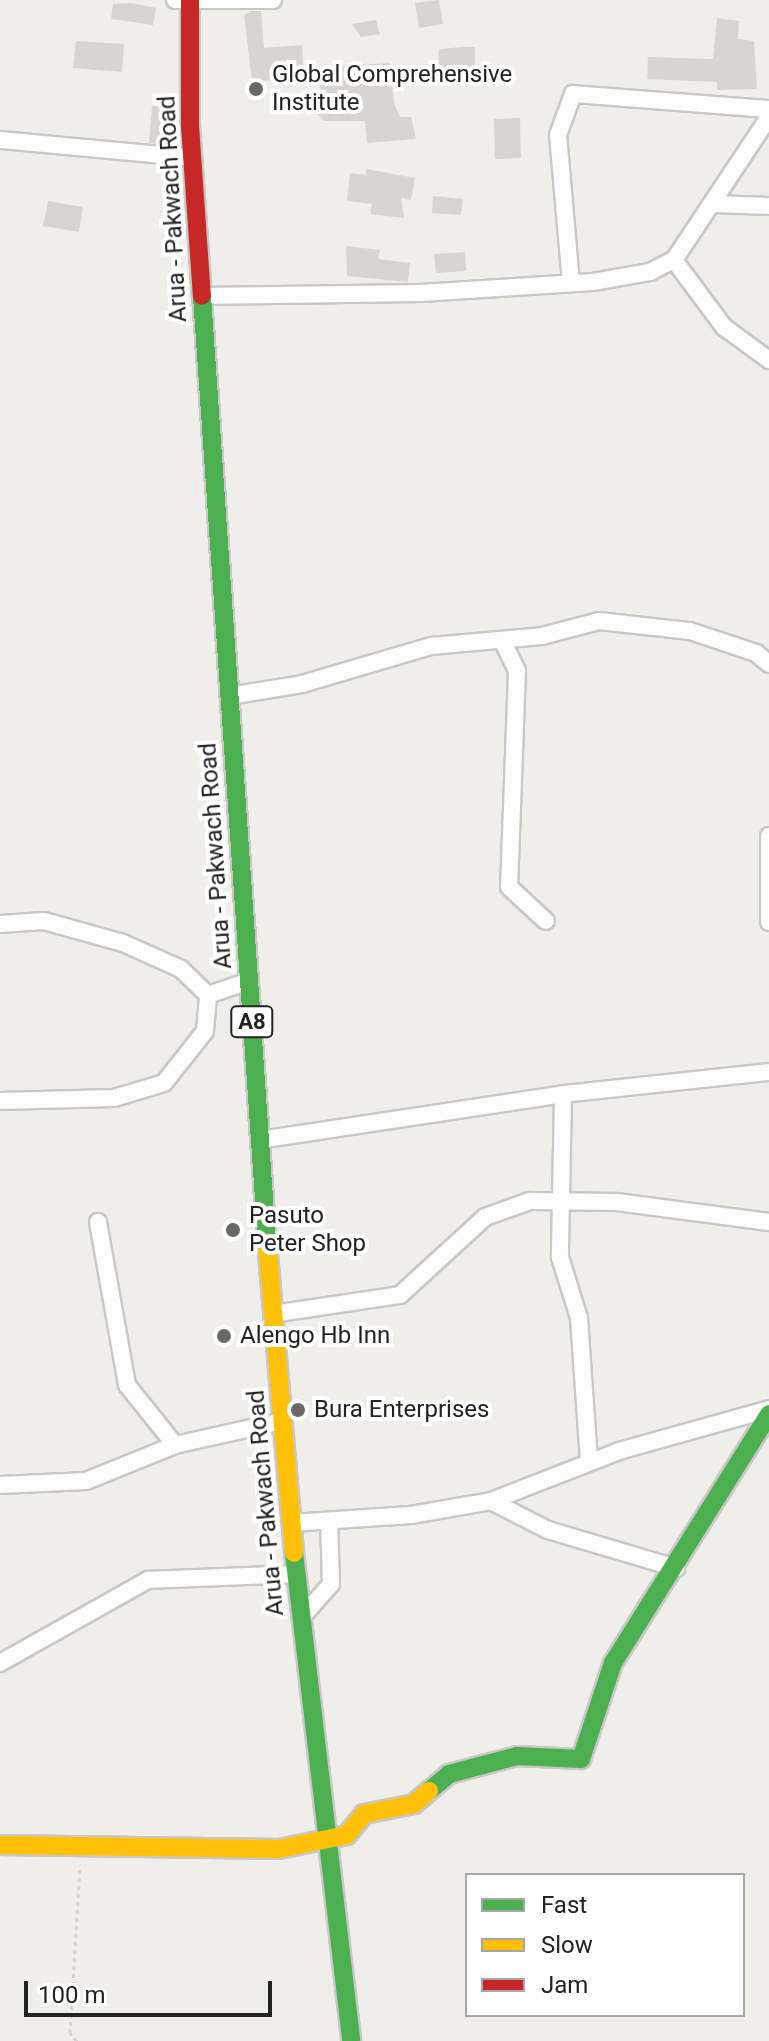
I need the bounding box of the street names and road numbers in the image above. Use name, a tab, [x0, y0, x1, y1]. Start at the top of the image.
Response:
street label: Arua - Pakwach Road	[153, 95, 193, 323]
street label: Arua - Pakwach Road	[194, 742, 238, 970]
road number: A8	[230, 1004, 274, 1040]
street label: Arua - Pakwach Road	[242, 1389, 290, 1617]

